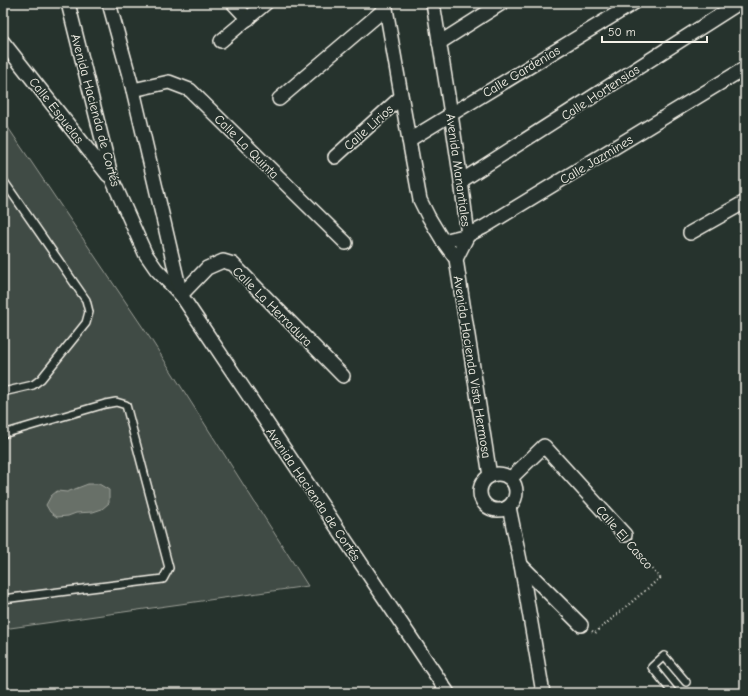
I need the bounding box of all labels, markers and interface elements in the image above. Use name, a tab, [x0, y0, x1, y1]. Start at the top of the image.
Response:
scale bar	[602, 18, 707, 44]
text: 50 m	[608, 25, 636, 39]
street label: Avenida Hacienda de Cortés	[68, 32, 123, 188]
street label: Calle Gardenias	[480, 42, 563, 100]
street label: Calle Hortensias	[558, 62, 642, 123]
street label: Calle Espuelas	[26, 74, 87, 146]
street label: Calle Lirios	[341, 101, 396, 153]
street label: Calle La Quinta	[211, 111, 282, 182]
street label: Avenida Manantiales	[443, 113, 474, 228]
street label: Calle Jazmines	[557, 132, 635, 187]
street label: Calle La Herradura	[230, 263, 316, 349]
street label: Avenida Hacienda Vista Hermosa	[451, 275, 494, 459]
street label: Avenida Hacienda de Cortés	[263, 425, 364, 564]
street label: Calle El Casco	[593, 502, 656, 572]

